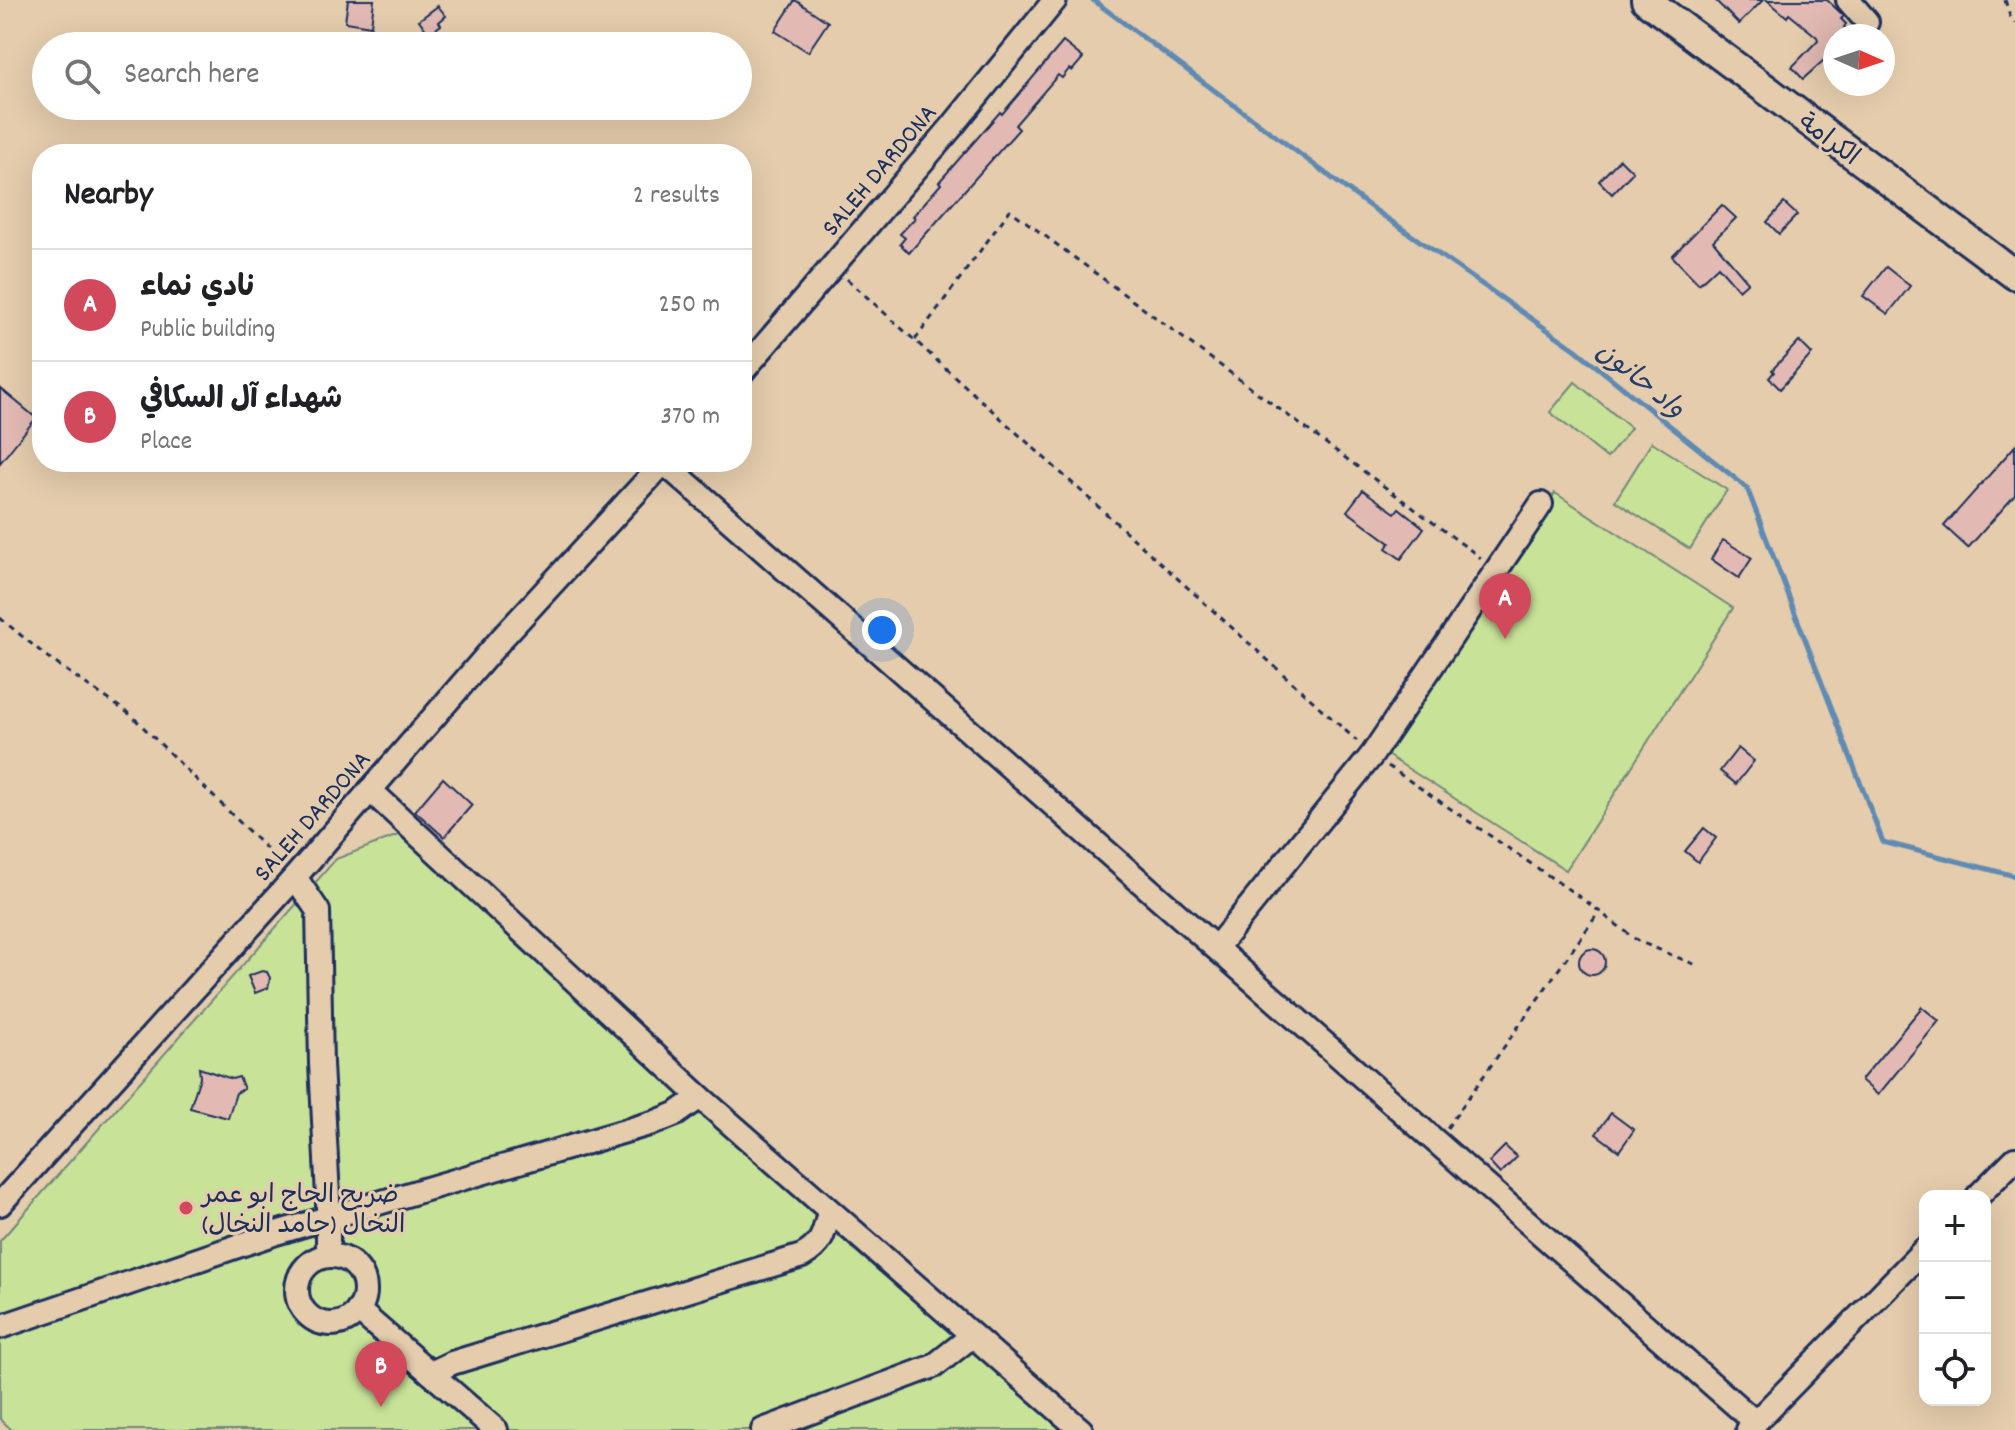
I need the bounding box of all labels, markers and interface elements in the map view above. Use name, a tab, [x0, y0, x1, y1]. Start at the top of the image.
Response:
north arrow	[1823, 24, 1895, 96]
search box	[32, 32, 752, 120]
icon: search	[60, 54, 104, 98]
text: Search here	[124, 55, 260, 98]
street label: SALEH DARDONA	[814, 97, 947, 246]
street label: الكرامة	[1789, 105, 1867, 176]
text: Nearby	[64, 172, 153, 221]
text: 2 results	[633, 178, 720, 215]
text: نادي نماء	[140, 268, 254, 311]
text: A	[83, 287, 97, 324]
text: 250 m	[659, 287, 720, 324]
text: Public building	[140, 312, 275, 349]
water label: واد حانون	[1586, 333, 1692, 430]
text: شهداء آل السكافي	[140, 380, 342, 423]
text: B	[84, 399, 96, 436]
text: 370 m	[661, 399, 720, 436]
text: Place	[140, 424, 192, 461]
pin: A	[1479, 573, 1531, 639]
your location	[862, 610, 902, 650]
street label: SALEH DARDONA	[246, 744, 381, 891]
place label: ضريح الحاج ابو عمر النخال (حامد النخال)	[200, 1178, 405, 1245]
map controls	[1919, 1190, 1991, 1406]
button: +	[1919, 1190, 1991, 1262]
marker: ضريح الحاج ابو عمر النخال (حامد النخال)	[177, 1199, 195, 1217]
button: −	[1919, 1262, 1991, 1334]
button: locate	[1919, 1334, 1991, 1406]
pin: B	[355, 1341, 407, 1407]

